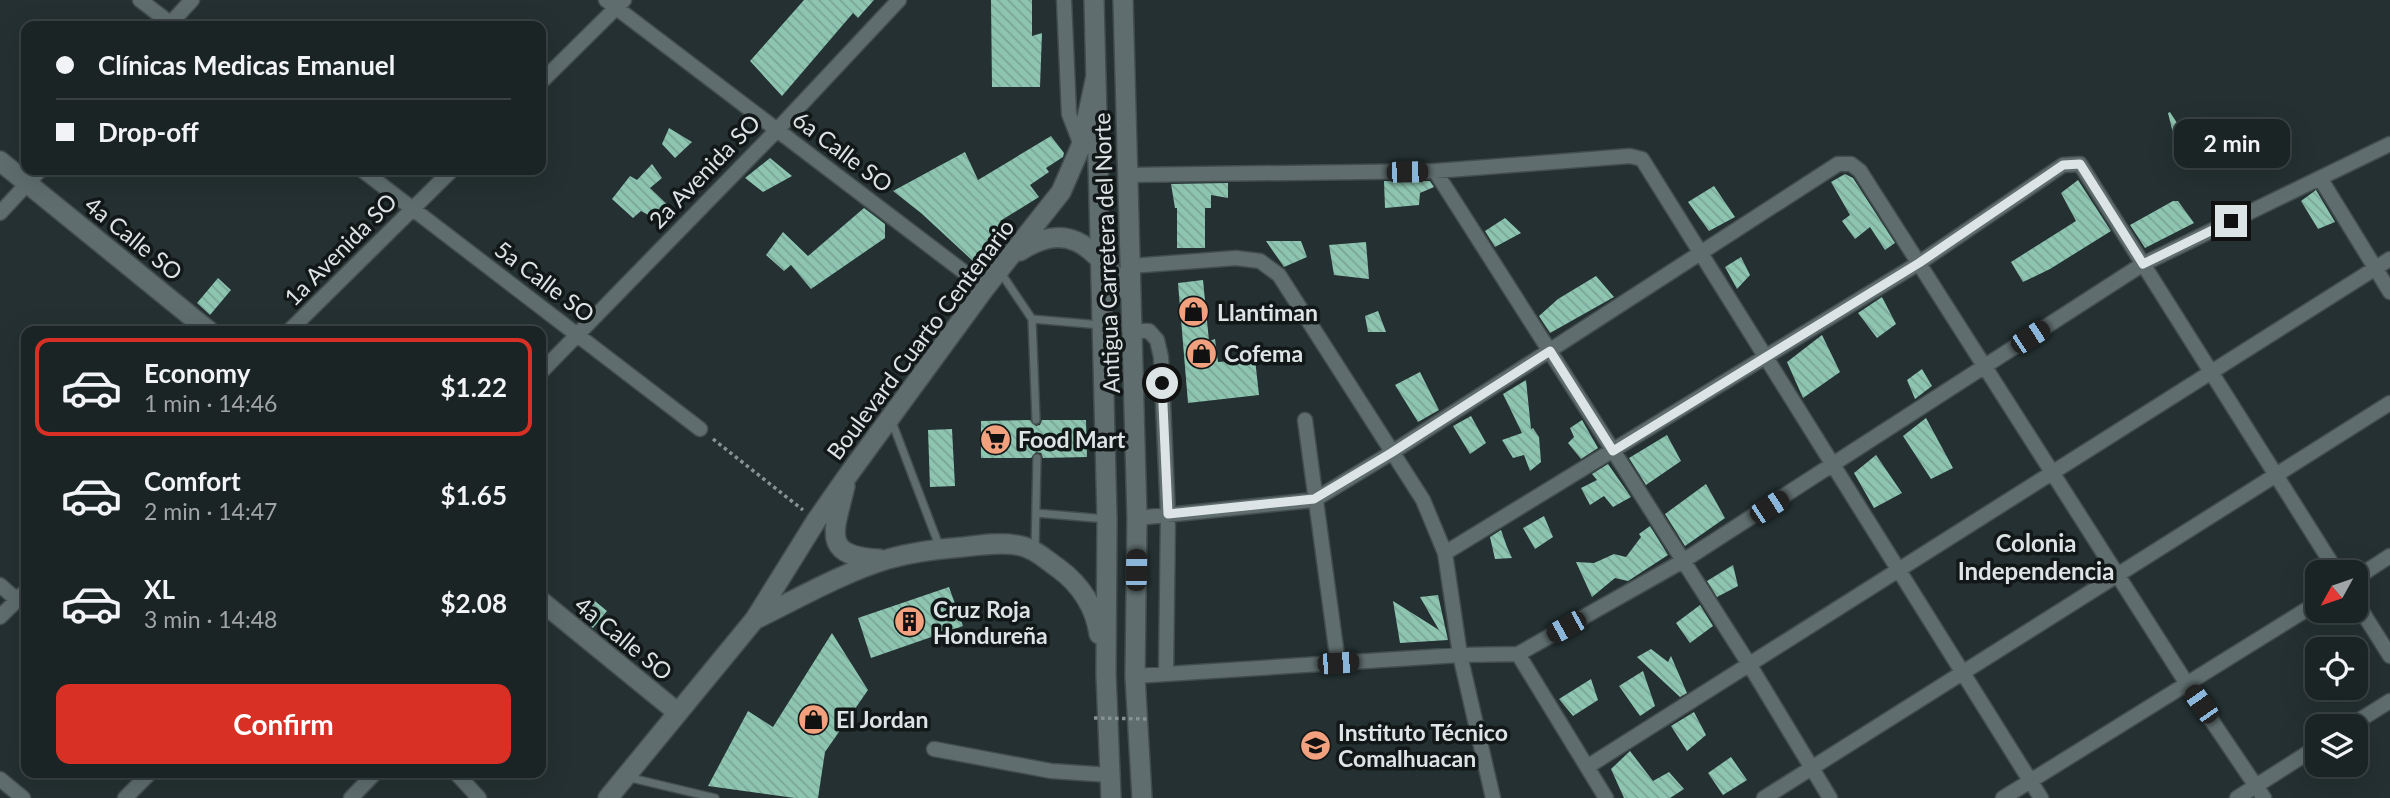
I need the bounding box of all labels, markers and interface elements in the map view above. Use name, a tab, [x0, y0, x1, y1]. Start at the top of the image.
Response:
text: Clínicas Medicas Emanuel	[98, 49, 395, 81]
street label: 6a Calle SO	[788, 105, 898, 197]
street label: 2a Avenida SO	[643, 108, 765, 234]
street label: Antigua Carretera del Norte	[1087, 112, 1125, 394]
text: Drop-off	[98, 116, 199, 148]
callout: 2 min	[2173, 120, 2289, 168]
text: 2 min	[2203, 129, 2261, 157]
car	[1386, 161, 1429, 183]
street label: 1a Avenida SO	[278, 187, 402, 311]
street label: 4a Calle SO	[80, 190, 188, 286]
route end	[2215, 205, 2247, 237]
street label: Boulevard Cuarto Centenario	[820, 213, 1020, 465]
street label: 5a Calle SO	[490, 235, 600, 327]
shop icon: Llantiman	[1177, 295, 1211, 329]
place label: Llantiman	[1217, 298, 1318, 326]
car	[2007, 317, 2054, 357]
shop icon: Cofema	[1184, 336, 1218, 370]
place label: Cofema	[1224, 339, 1303, 367]
icon: car	[60, 356, 123, 419]
text: Economy	[144, 357, 250, 389]
route start	[1146, 367, 1178, 399]
text: $1.22	[441, 371, 507, 403]
text: 1 min · 14:46	[144, 389, 277, 417]
supermarket icon: Food Mart	[978, 422, 1012, 456]
place label: Food Mart	[1018, 425, 1126, 453]
icon: car	[60, 464, 123, 527]
text: Comfort	[144, 465, 241, 497]
text: $1.65	[441, 479, 507, 511]
car	[1746, 487, 1793, 527]
text: 2 min · 14:47	[144, 497, 277, 525]
district label: Colonia Independencia	[1958, 528, 2114, 585]
car	[1126, 549, 1147, 591]
north arrow	[2305, 560, 2368, 623]
map controls	[2305, 560, 2368, 777]
icon: car	[60, 572, 123, 635]
text: XL	[144, 573, 175, 605]
text: $2.08	[441, 587, 507, 619]
street label: 4a Calle SO	[570, 590, 678, 686]
place label: Cruz Roja Hondureña	[933, 595, 1048, 649]
text: 3 min · 14:48	[144, 605, 277, 633]
building icon: Cruz Roja Hondureña	[893, 605, 927, 639]
car	[1543, 608, 1590, 646]
button: locate	[2305, 637, 2368, 700]
car	[1317, 651, 1360, 675]
car	[2181, 681, 2222, 727]
button: Confirm	[56, 684, 511, 764]
shop icon: El Jordan	[796, 702, 830, 736]
place label: El Jordan	[836, 705, 929, 733]
button: layers	[2305, 714, 2368, 777]
place label: Instituto Técnico Comalhuacan	[1338, 718, 1508, 772]
school or university icon: Instituto Técnico Comalhuacan	[1298, 728, 1332, 762]

